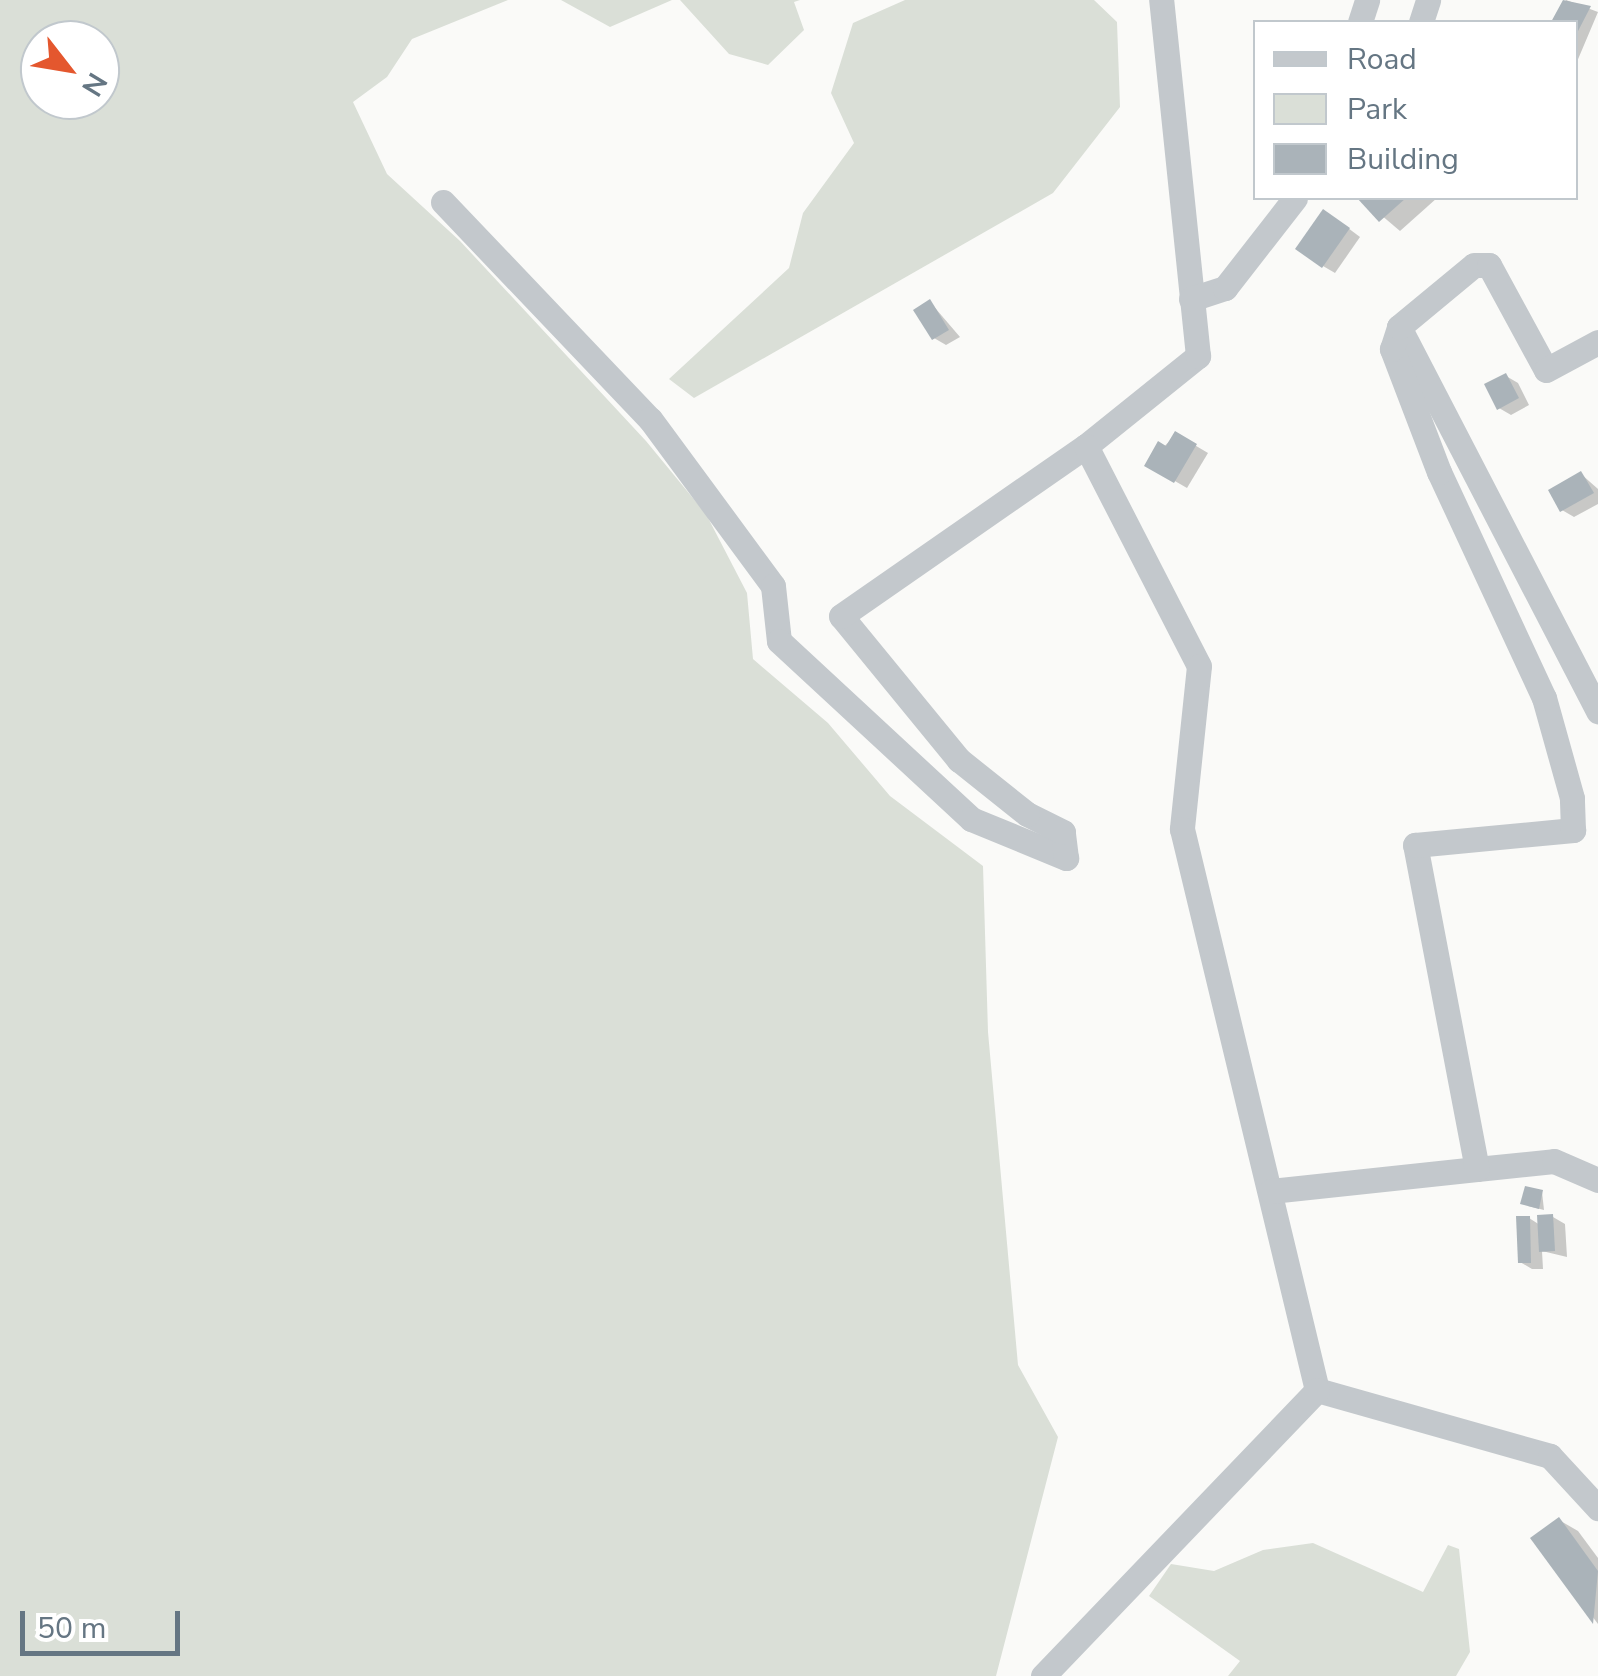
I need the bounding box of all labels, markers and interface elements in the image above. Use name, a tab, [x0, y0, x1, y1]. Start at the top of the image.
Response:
north arrow	[20, 20, 120, 120]
legend	[1253, 20, 1578, 200]
text: Road	[1347, 39, 1417, 80]
text: N	[72, 66, 116, 103]
text: Park	[1347, 89, 1407, 130]
text: Building	[1347, 139, 1459, 180]
scale bar	[25, 1591, 185, 1653]
text: 50 m	[37, 1608, 106, 1649]

